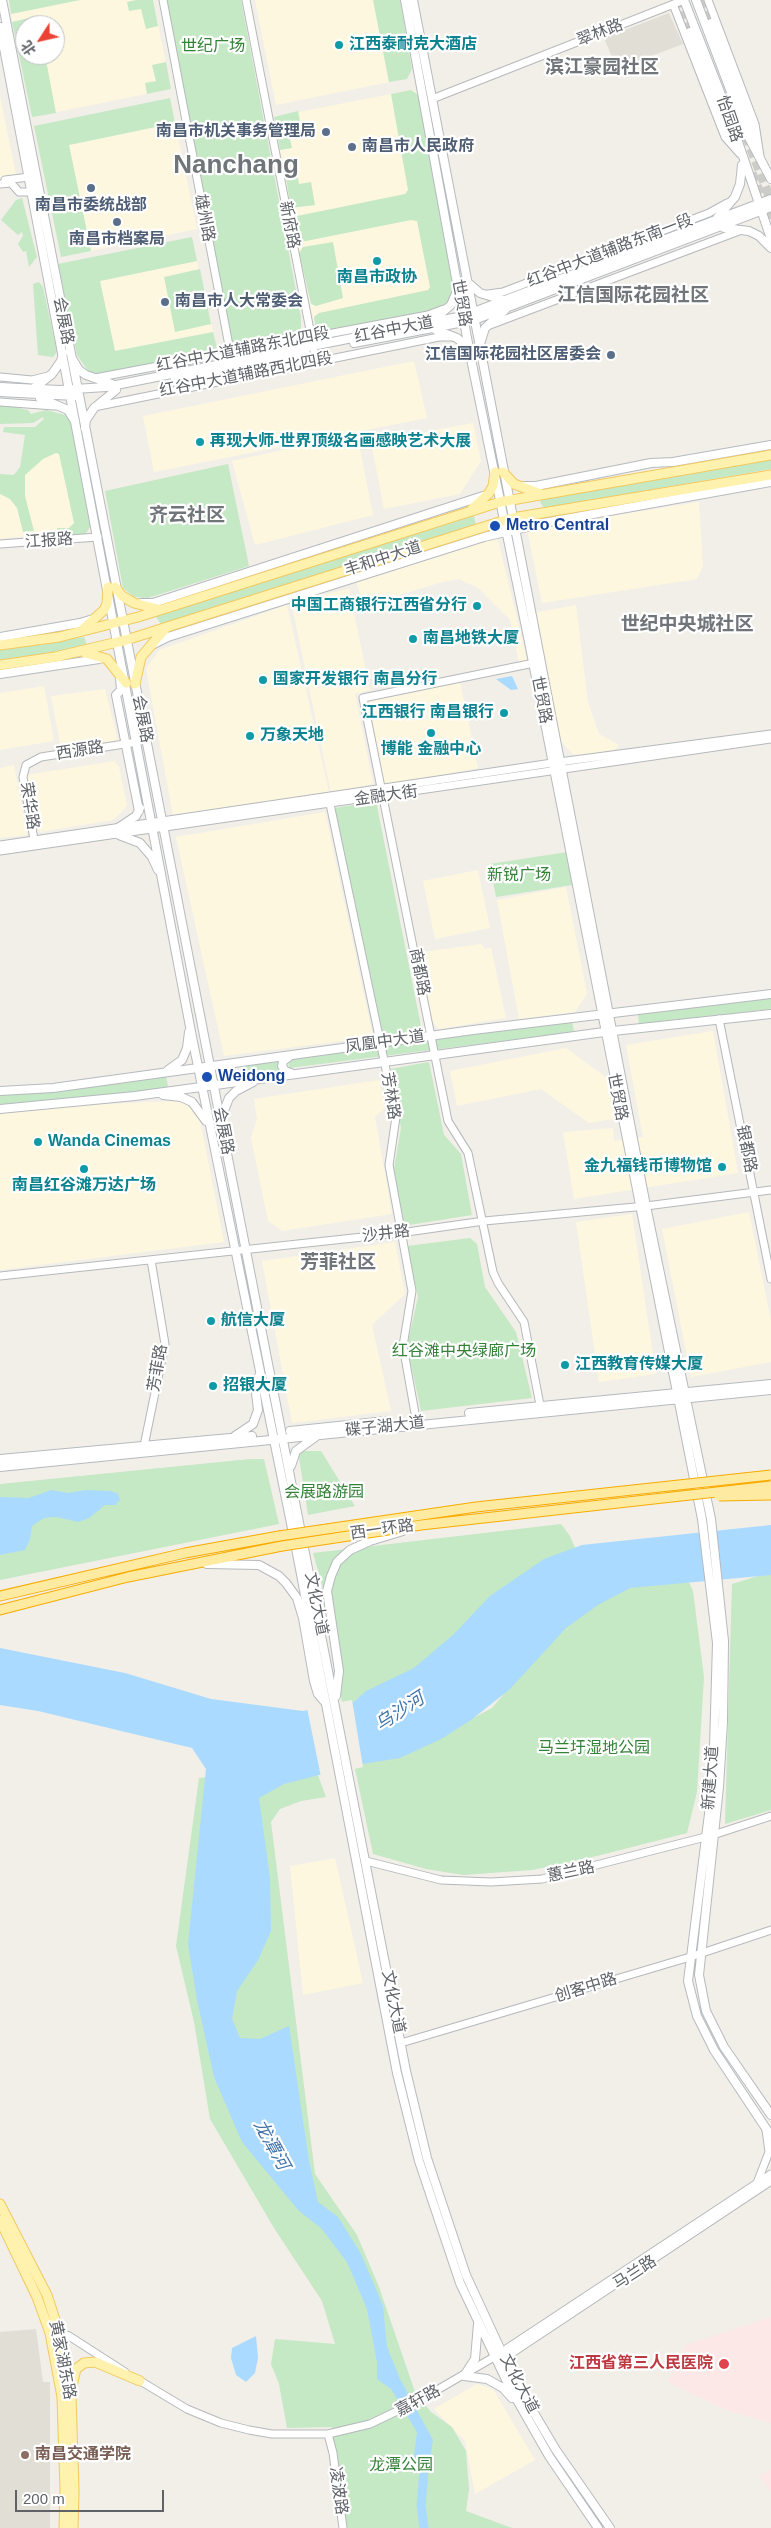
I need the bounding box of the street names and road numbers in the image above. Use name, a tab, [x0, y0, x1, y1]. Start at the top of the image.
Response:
street label: 翠林路	[574, 15, 626, 51]
street label: 怡园路	[712, 93, 746, 145]
street label: 雄州路	[190, 193, 218, 243]
street label: 新府路	[275, 200, 303, 250]
street label: 红谷中大道辅路东南一段	[524, 211, 696, 291]
street label: 世贸路	[447, 278, 475, 328]
street label: 会展路	[49, 296, 77, 346]
street label: 红谷中大道	[353, 313, 435, 347]
street label: 红谷中大道辅路东北四段	[155, 324, 331, 376]
street label: 红谷中大道辅路西北四段	[158, 349, 334, 401]
street label: 江报路	[24, 530, 74, 552]
street label: 丰和中大道	[342, 538, 424, 580]
street label: 世贸路	[527, 675, 555, 725]
street label: 会展路	[128, 694, 156, 744]
street label: 西源路	[55, 738, 105, 764]
street label: 荣华路	[16, 781, 42, 831]
street label: 金融大街	[353, 782, 419, 810]
street label: 商都路	[405, 947, 433, 997]
street label: 凤凰中大道	[344, 1027, 426, 1057]
street label: 芳林路	[377, 1071, 403, 1121]
street label: 世贸路	[603, 1072, 631, 1122]
street label: 会展路	[209, 1106, 237, 1156]
street label: 银都路	[732, 1124, 760, 1174]
street label: 沙井路	[361, 1222, 411, 1246]
street label: 芳菲路	[144, 1343, 172, 1393]
street label: 碟子湖大道	[344, 1413, 426, 1441]
street label: 西一环路	[349, 1516, 415, 1544]
street label: 文化大道	[300, 1571, 332, 1637]
street label: 新建大道	[699, 1745, 723, 1811]
street label: 蕙兰路	[546, 1858, 596, 1886]
street label: 文化大道	[377, 1969, 409, 2035]
street label: 创客中路	[553, 1969, 619, 2007]
street label: 马兰路	[610, 2252, 660, 2294]
street label: 黄家湖东路	[45, 2319, 79, 2401]
street label: 文化大道	[496, 2351, 542, 2417]
street label: 嘉轩路	[392, 2381, 444, 2421]
street label: 凌波路	[325, 2466, 351, 2516]

